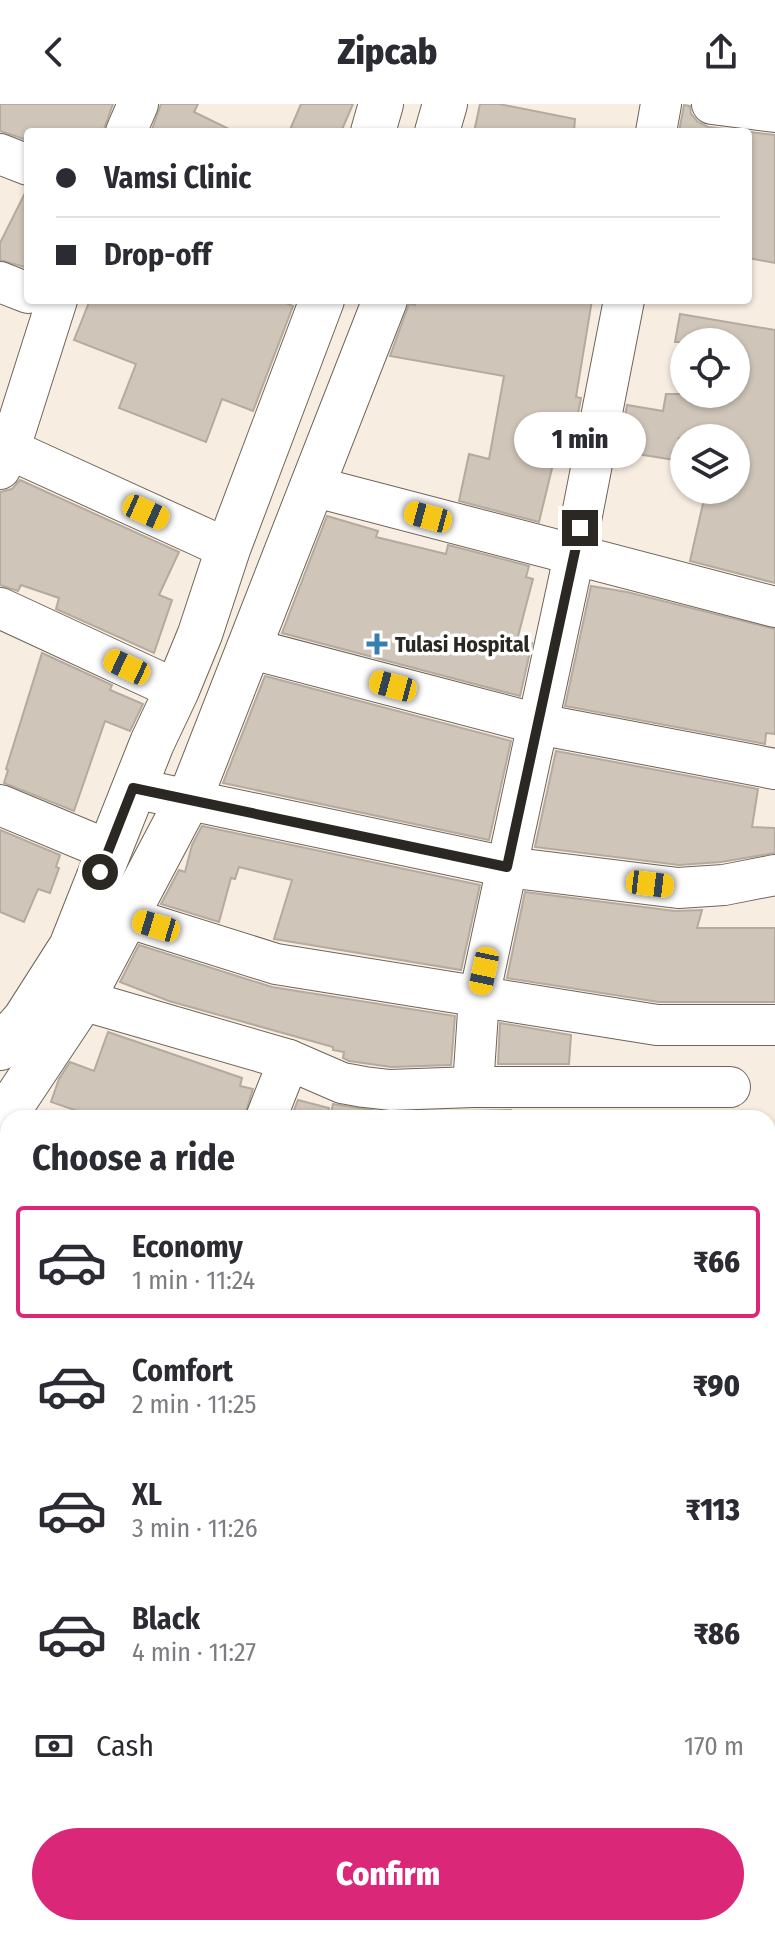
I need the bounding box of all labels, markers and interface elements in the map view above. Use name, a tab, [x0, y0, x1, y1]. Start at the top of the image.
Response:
icon: back	[32, 30, 76, 74]
text: Zipcab	[338, 30, 437, 74]
icon: share	[699, 30, 743, 74]
text: Vamsi Clinic	[104, 160, 251, 196]
text: Drop-off	[104, 237, 211, 273]
map controls	[670, 328, 750, 504]
button: locate	[670, 328, 750, 408]
callout: 1 min	[514, 412, 646, 468]
text: 1 min	[552, 424, 608, 455]
button: layers	[670, 424, 750, 504]
car	[119, 491, 173, 533]
car	[402, 499, 454, 535]
route end	[562, 510, 598, 546]
place label: Tulasi Hospital	[395, 631, 530, 658]
marker: Tulasi Hospital	[366, 633, 388, 655]
car	[100, 646, 154, 688]
car	[367, 668, 419, 704]
route start	[82, 854, 118, 890]
car	[625, 869, 675, 899]
car	[130, 908, 182, 944]
car	[467, 945, 501, 997]
text: Choose a ride	[32, 1136, 235, 1180]
icon: car	[36, 1226, 108, 1298]
text: Economy	[132, 1229, 243, 1265]
text: ₹66	[693, 1244, 740, 1280]
text: 1 min · 11:24	[132, 1265, 255, 1296]
icon: car	[36, 1350, 108, 1422]
text: Comfort	[132, 1353, 233, 1389]
text: ₹90	[693, 1368, 740, 1404]
text: 2 min · 11:25	[132, 1389, 256, 1420]
icon: car	[36, 1474, 108, 1546]
text: XL	[132, 1477, 162, 1513]
text: ₹113	[685, 1492, 740, 1528]
text: 3 min · 11:26	[132, 1513, 258, 1544]
icon: car	[36, 1598, 108, 1670]
text: Black	[132, 1601, 200, 1637]
text: ₹86	[693, 1616, 740, 1652]
text: 4 min · 11:27	[132, 1637, 256, 1668]
icon: cash	[32, 1724, 76, 1768]
text: Cash	[96, 1728, 154, 1764]
text: 170 m	[684, 1731, 744, 1762]
button: Confirm	[32, 1828, 744, 1920]

